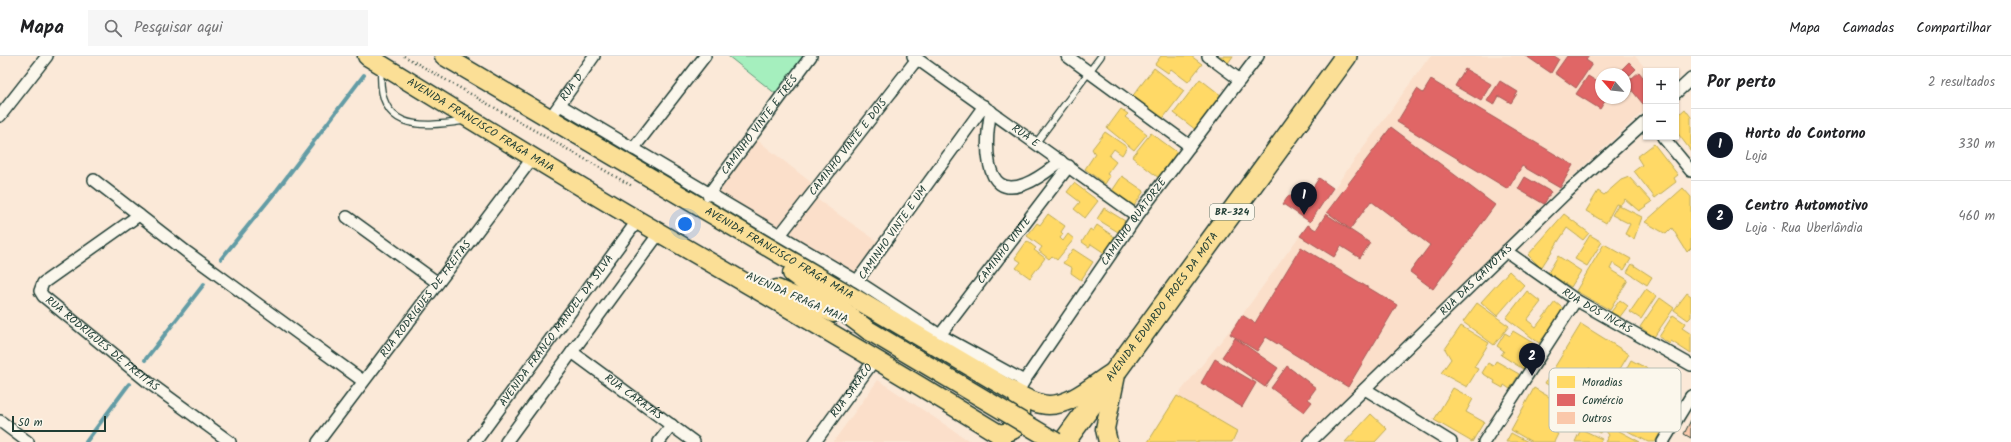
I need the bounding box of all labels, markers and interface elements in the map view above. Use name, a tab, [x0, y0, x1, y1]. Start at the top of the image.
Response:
search box	[88, 10, 368, 46]
text: Mapa	[20, 13, 64, 43]
text: Pesquisar aqui	[134, 16, 222, 40]
icon: search	[102, 17, 124, 39]
text: Mapa	[1789, 17, 1820, 39]
text: Camadas	[1842, 17, 1894, 39]
text: Compartilhar	[1916, 17, 1991, 39]
north arrow	[1595, 68, 1631, 104]
map controls	[1643, 68, 1679, 140]
button: +	[1643, 68, 1679, 104]
street label: RUA D	[555, 69, 588, 105]
text: Por perto	[1707, 69, 1776, 96]
street label: CAMINHO VINTE E TRÊS	[717, 71, 803, 179]
text: 2 resultados	[1928, 72, 1995, 93]
street label: AVENIDA FRANCISCO FRAGA MAIA	[403, 73, 558, 178]
street label: CAMINHO VINTE E DOIS	[805, 95, 892, 200]
button: −	[1643, 104, 1679, 140]
street label: RUA E	[1008, 120, 1043, 153]
text: Horto do Contorno	[1745, 122, 1866, 146]
text: 1	[1718, 134, 1722, 155]
text: 330 m	[1958, 134, 1995, 155]
text: Loja	[1745, 146, 1767, 167]
street label: CAMINHO QUATORZE	[1096, 174, 1172, 270]
street label: CAMINHO VINTE E UM	[854, 182, 932, 284]
pin: 1	[1291, 182, 1317, 215]
text: Centro Automotivo	[1745, 194, 1868, 218]
street label: AVENIDA FRANCISCO FRAGA MAIA	[701, 203, 857, 305]
road number: BR-324	[1210, 204, 1254, 220]
text: 2	[1716, 206, 1724, 227]
text: 460 m	[1959, 206, 1995, 227]
street label: CAMINHO VINTE	[973, 213, 1036, 288]
your location	[675, 214, 695, 234]
text: Loja · Rua Uberlândia	[1745, 218, 1863, 239]
street label: AVENIDA EDUARDO FROES DA MOTA	[1102, 228, 1224, 386]
street label: RUA RODRIGUES DE FREITAS	[376, 237, 476, 362]
street label: RUA DAS GAIVOTAS	[1436, 240, 1517, 320]
street label: AVENIDA FRANCO MANOEL DA SILVA	[495, 251, 619, 411]
street label: AVENIDA FRAGA MAIA	[743, 267, 851, 329]
street label: RUA DOS INCAS	[1558, 284, 1635, 339]
street label: RUA RODRIGUES DE FREITAS	[41, 292, 163, 396]
pin: 2	[1519, 343, 1545, 376]
street label: RUA SARACO	[826, 360, 878, 422]
legend	[1549, 368, 1681, 432]
street label: RUA CARAJÁS	[600, 370, 666, 425]
text: Moradias	[1582, 374, 1623, 392]
text: Comércio	[1582, 392, 1623, 410]
text: Outros	[1582, 410, 1612, 428]
scale bar	[12, 414, 106, 433]
text: 50 m	[18, 414, 43, 432]

